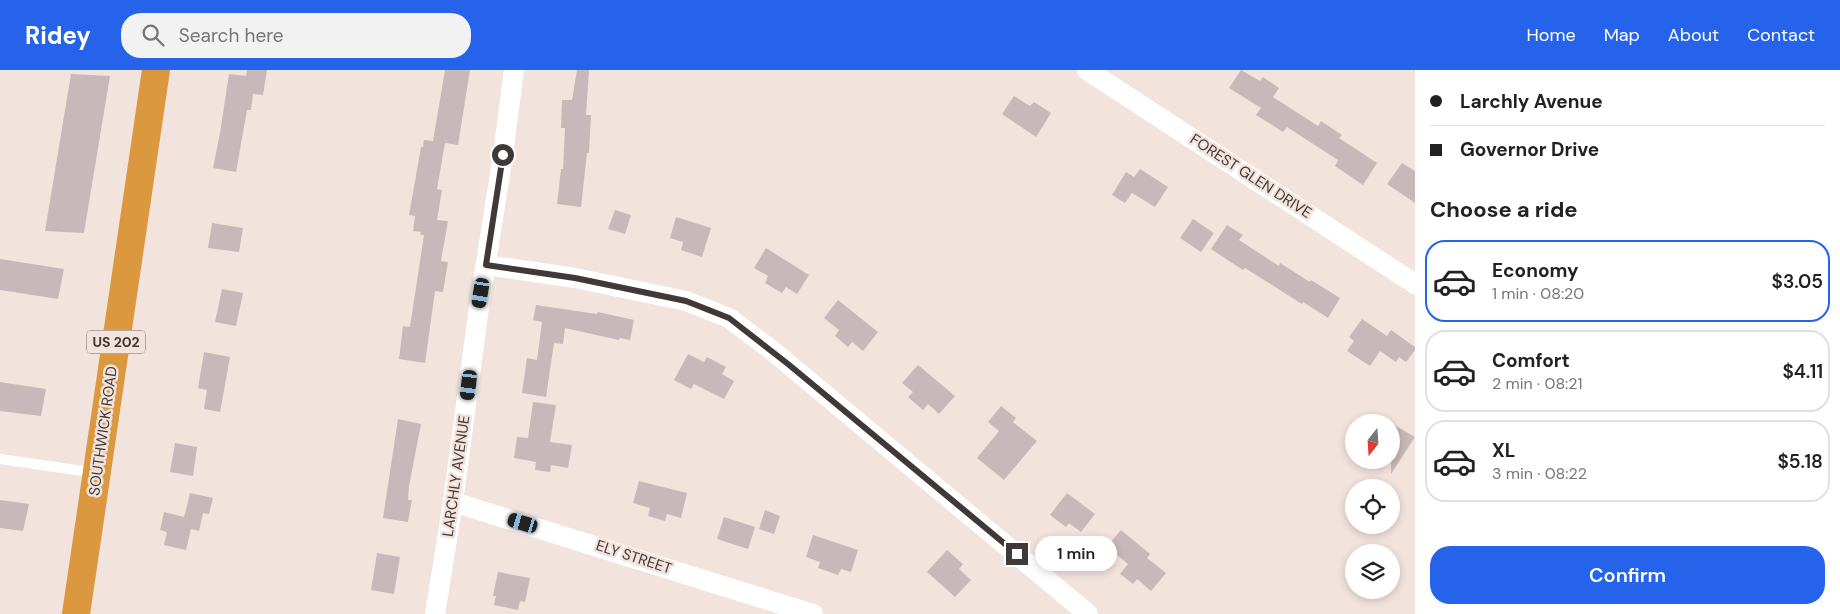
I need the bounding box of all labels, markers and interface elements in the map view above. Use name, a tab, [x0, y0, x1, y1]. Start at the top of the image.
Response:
search box	[121, 13, 471, 58]
text: Ridey	[25, 20, 91, 51]
icon: search	[139, 21, 167, 49]
text: Search here	[179, 23, 284, 48]
text: Home	[1526, 23, 1576, 47]
text: Map	[1604, 23, 1640, 47]
text: About	[1668, 23, 1719, 47]
text: Contact	[1747, 23, 1815, 47]
text: Larchly Avenue	[1460, 89, 1603, 114]
street label: FOREST GLEN DRIVE	[1186, 129, 1316, 223]
text: Governor Drive	[1460, 137, 1599, 162]
route start	[492, 144, 514, 166]
text: Choose a ride	[1430, 195, 1578, 224]
text: Economy	[1492, 258, 1579, 283]
icon: car	[1432, 259, 1477, 304]
text: $3.05	[1772, 269, 1823, 294]
car	[471, 277, 490, 309]
text: 1 min · 08:20	[1492, 283, 1584, 304]
road number: US 202	[87, 330, 145, 354]
text: Comfort	[1492, 348, 1570, 373]
icon: car	[1432, 349, 1477, 394]
text: $4.11	[1782, 359, 1823, 384]
street label: SOUTHWICK ROAD	[84, 365, 122, 497]
car	[459, 369, 478, 401]
text: 2 min · 08:21	[1492, 373, 1583, 394]
street label: LARCHLY AVENUE	[438, 414, 474, 538]
north arrow	[1345, 414, 1400, 469]
map controls	[1345, 414, 1400, 599]
text: XL	[1492, 438, 1515, 463]
icon: car	[1432, 439, 1477, 484]
text: $5.18	[1778, 449, 1823, 474]
text: 3 min · 08:22	[1492, 463, 1587, 484]
button: locate	[1345, 479, 1400, 534]
car	[506, 511, 539, 535]
street label: ELY STREET	[593, 535, 675, 579]
callout: 1 min	[1034, 536, 1117, 572]
route end	[1006, 543, 1028, 565]
text: 1 min	[1057, 543, 1095, 564]
button: layers	[1345, 544, 1400, 599]
button: Confirm	[1430, 546, 1825, 604]

